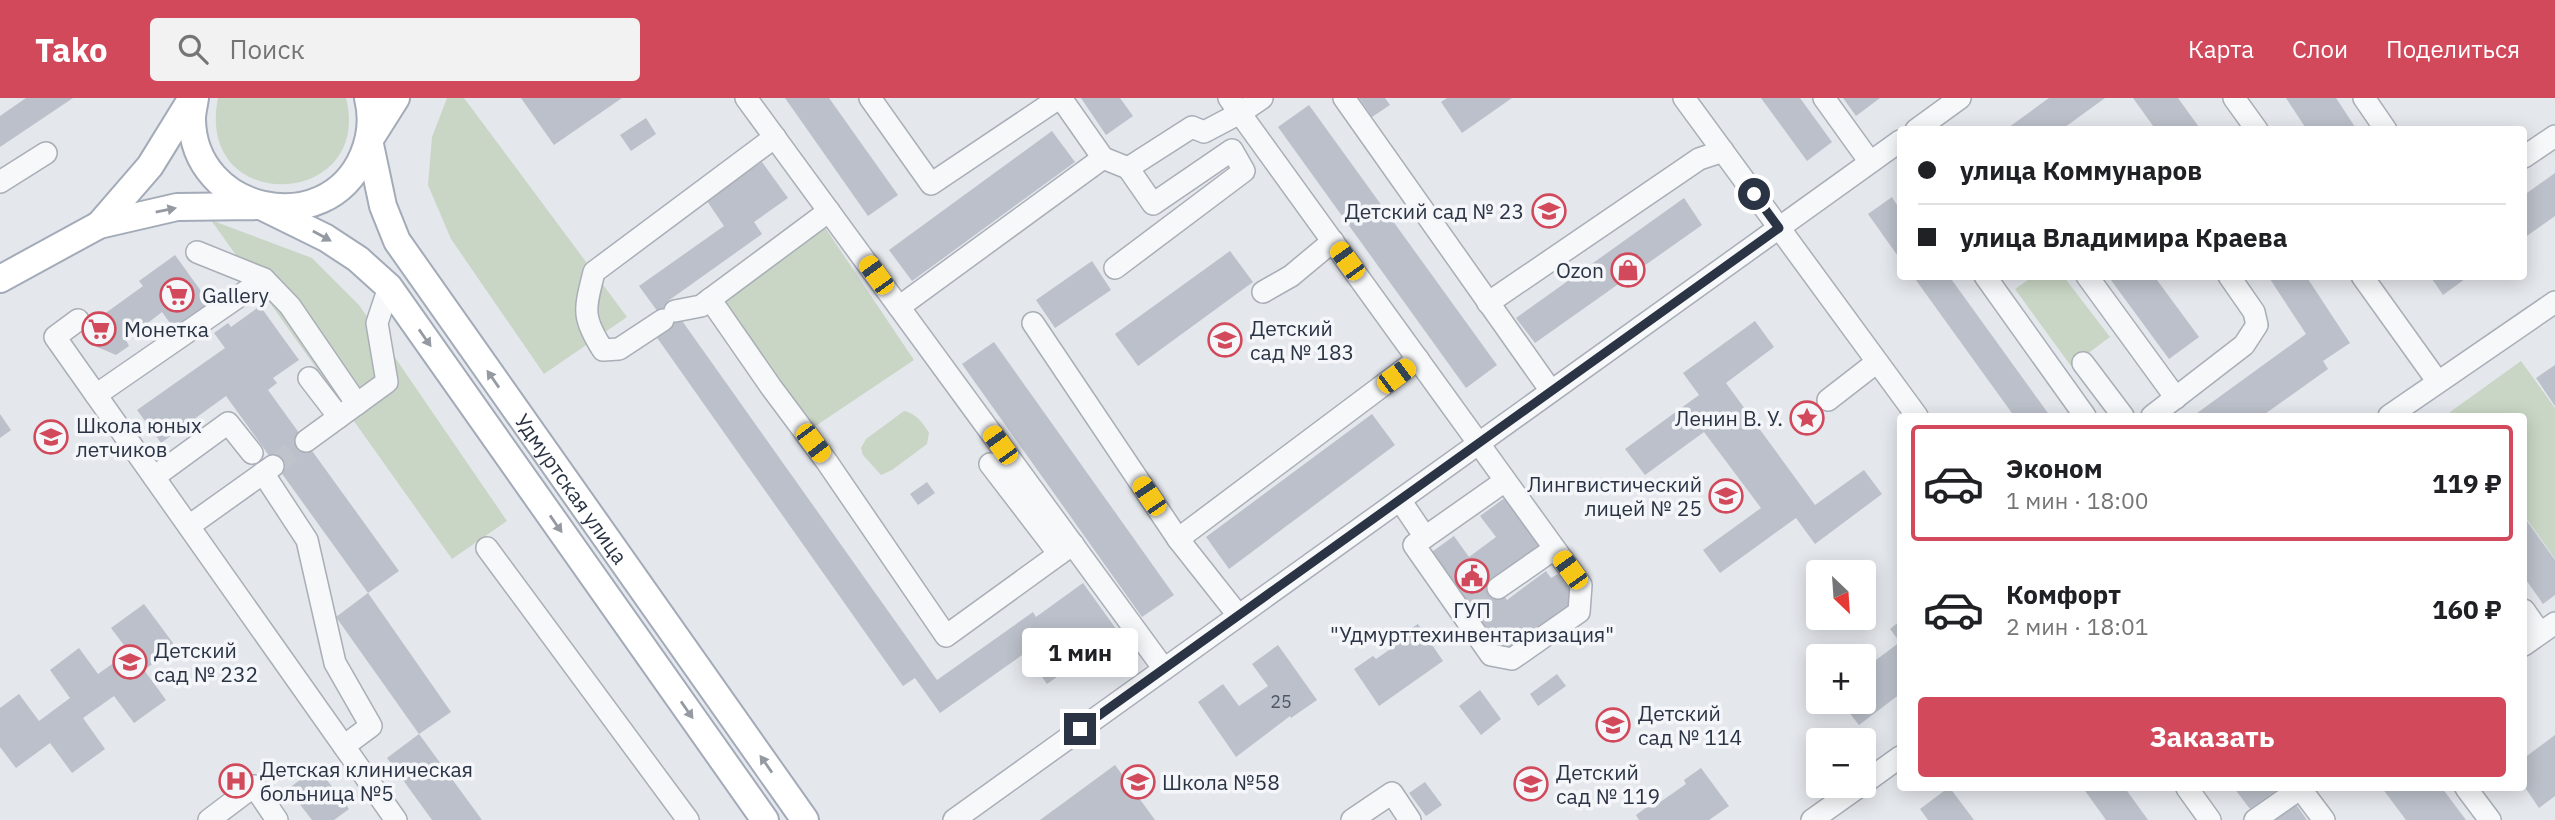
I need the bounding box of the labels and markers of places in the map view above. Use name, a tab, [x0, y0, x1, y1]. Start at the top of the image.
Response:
school or university icon: Детский сад № 23	[1530, 192, 1568, 230]
place label: Детский сад № 23	[1345, 197, 1524, 225]
shop icon: Ozon	[1609, 251, 1647, 289]
place label: Ozon	[1556, 256, 1604, 284]
supermarket icon: Gallery	[158, 276, 196, 314]
place label: Gallery	[202, 281, 270, 309]
supermarket icon: Монетка	[80, 310, 118, 348]
place label: Детский сад № 183	[1250, 314, 1354, 366]
place label: Монетка	[124, 315, 209, 343]
school or university icon: Детский сад № 183	[1206, 321, 1244, 359]
place icon: Ленин В. У.	[1788, 399, 1826, 437]
place label: Ленин В. У.	[1675, 404, 1783, 432]
place label: Школа юных летчиков	[76, 411, 202, 463]
school or university icon: Школа юных летчиков	[32, 418, 70, 456]
place label: Лингвистический лицей № 25	[1527, 470, 1702, 522]
school or university icon: Лингвистический лицей № 25	[1707, 477, 1745, 515]
public building icon: ГУП "Удмурттехинвентаризация"	[1453, 557, 1491, 595]
place label: ГУП "Удмурттехинвентаризация"	[1330, 596, 1614, 648]
place label: Детский сад № 232	[154, 636, 258, 688]
school or university icon: Детский сад № 232	[111, 643, 149, 681]
place label: Детский сад № 114	[1638, 699, 1742, 751]
school or university icon: Детский сад № 114	[1594, 706, 1632, 744]
place label: Детская клиническая больница №5	[260, 755, 473, 807]
place label: Детский сад № 119	[1556, 758, 1660, 810]
hospital icon: Детская клиническая больница №5	[217, 762, 255, 800]
school or university icon: Школа №58	[1119, 763, 1157, 801]
school or university icon: Детский сад № 119	[1512, 765, 1550, 803]
place label: Школа №58	[1162, 768, 1280, 796]

